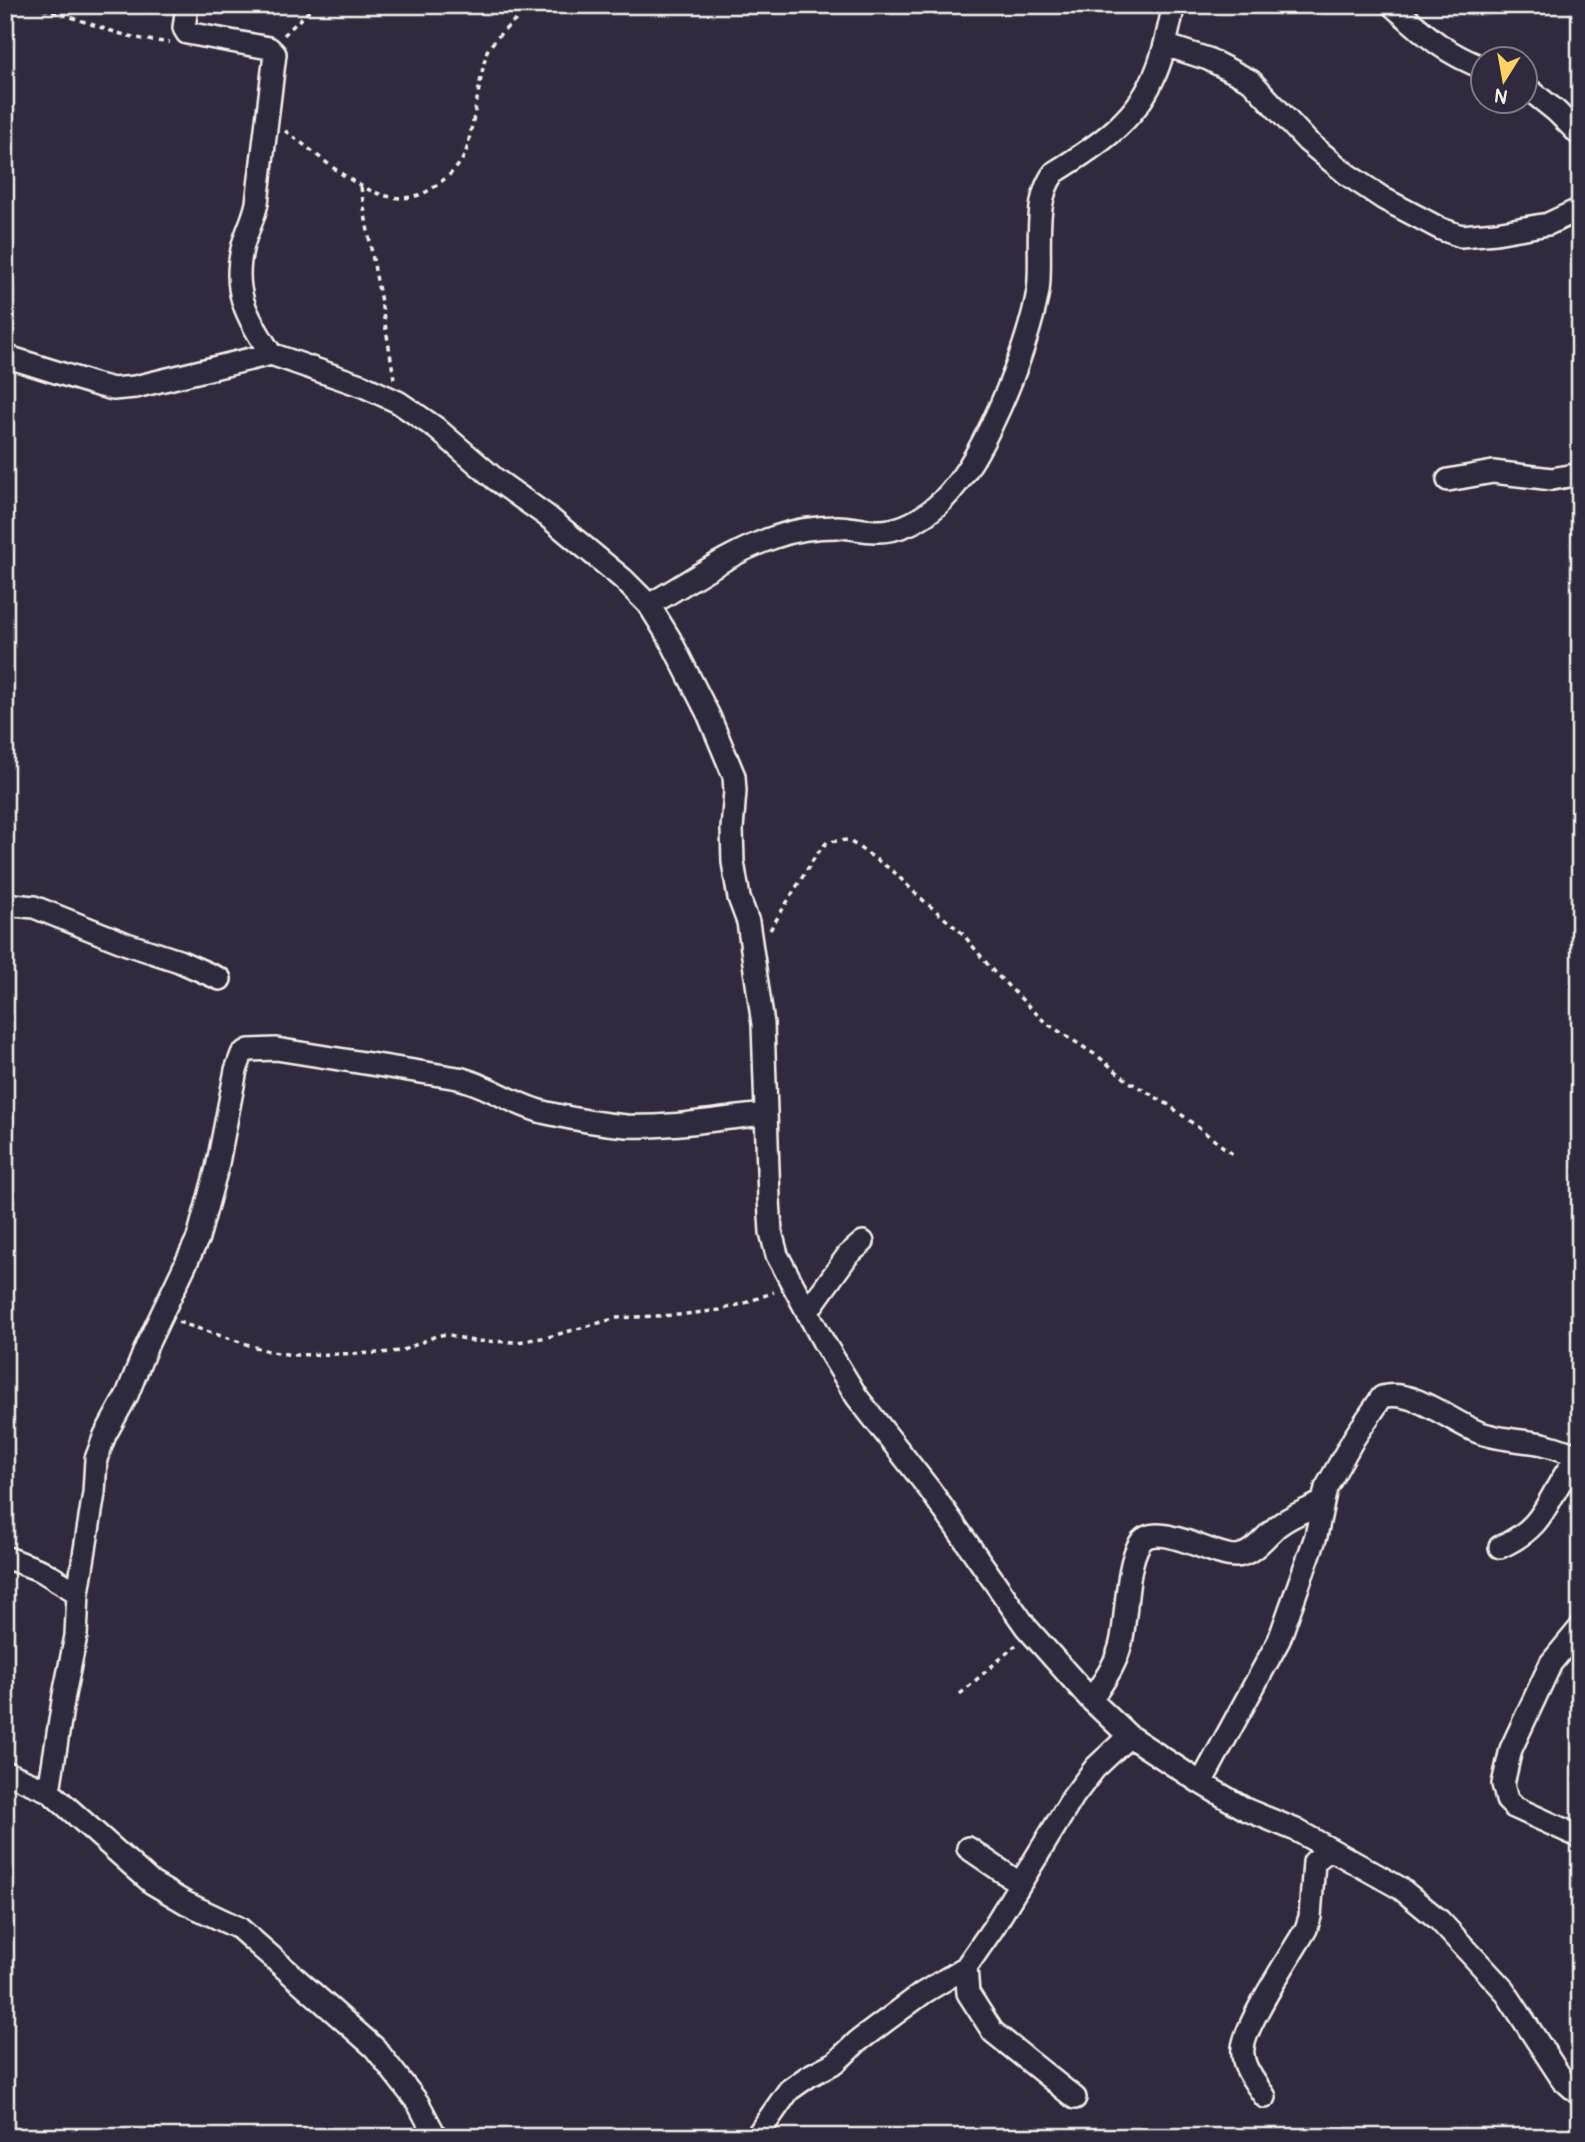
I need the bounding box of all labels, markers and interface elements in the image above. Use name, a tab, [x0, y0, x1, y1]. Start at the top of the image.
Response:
north arrow	[1470, 46, 1540, 116]
text: N	[1492, 83, 1510, 109]

